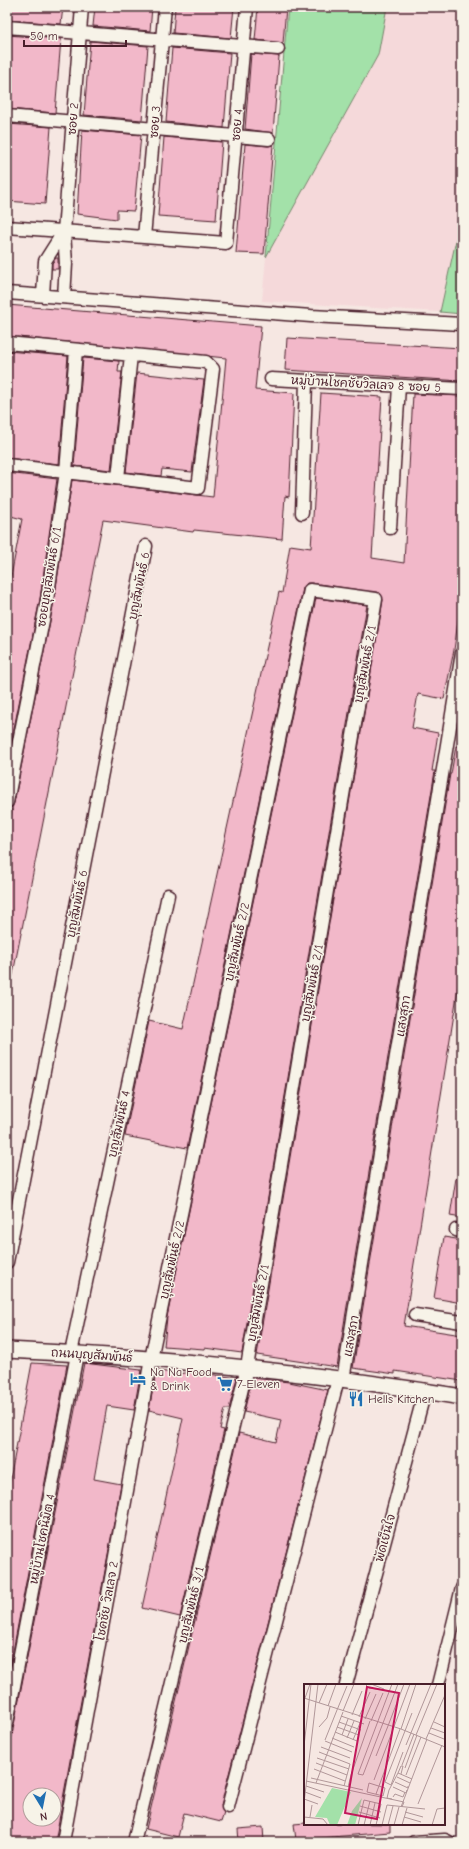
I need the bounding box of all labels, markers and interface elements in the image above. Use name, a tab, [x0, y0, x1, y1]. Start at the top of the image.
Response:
scale bar	[24, 22, 126, 48]
text: 50 m	[30, 29, 58, 43]
street label: ซอย 2	[65, 102, 81, 136]
street label: ซอย 3	[147, 105, 163, 139]
street label: ซอย 4	[229, 108, 245, 142]
street label: หมู่บ้านโชคชัยวิลเลจ 8 ซอย 5	[291, 372, 441, 397]
street label: ซอยบุญสัมพันธ์ 6/1	[33, 526, 66, 628]
street label: บุญสัมพันธ์ 6	[125, 551, 154, 622]
street label: บุญสัมพันธ์ 2/1	[350, 624, 381, 704]
street label: บุญสัมพันธ์ 6	[63, 869, 92, 940]
street label: บุญสัมพันธ์ 2/2	[221, 901, 254, 983]
street label: บุญสัมพันธ์ 2/1	[297, 943, 328, 1023]
street label: แสงสุภา	[393, 994, 415, 1038]
street label: บุญสัมพันธ์ 4	[104, 1089, 135, 1159]
street label: บุญสัมพันธ์ 2/2	[156, 1219, 189, 1301]
street label: บุญสัมพันธ์ 2/1	[243, 1263, 274, 1343]
street label: แสงสุภา	[340, 1314, 363, 1358]
street label: ถนนบุญสัมพันธ์	[50, 1344, 134, 1367]
place label: Na Na Food & Drink	[150, 1365, 212, 1393]
hotel icon: Na Na Food & Drink	[129, 1370, 147, 1388]
supermarket icon: 7-Eleven	[216, 1375, 234, 1393]
place label: 7-Eleven	[237, 1377, 280, 1391]
restaurant icon: Hells Kitchen	[347, 1390, 365, 1408]
place label: Hells Kitchen	[368, 1392, 434, 1406]
street label: หมู่บ้านโชคนิมิต 4	[25, 1492, 60, 1586]
street label: พัดเย็นใจ	[371, 1512, 398, 1564]
street label: โชคชัย วิลเลจ 2	[92, 1560, 121, 1642]
street label: บุญสัมพันธ์ 3/1	[174, 1565, 209, 1645]
inset map	[304, 1684, 445, 1825]
north arrow	[22, 1787, 62, 1827]
text: N	[39, 1809, 48, 1823]

